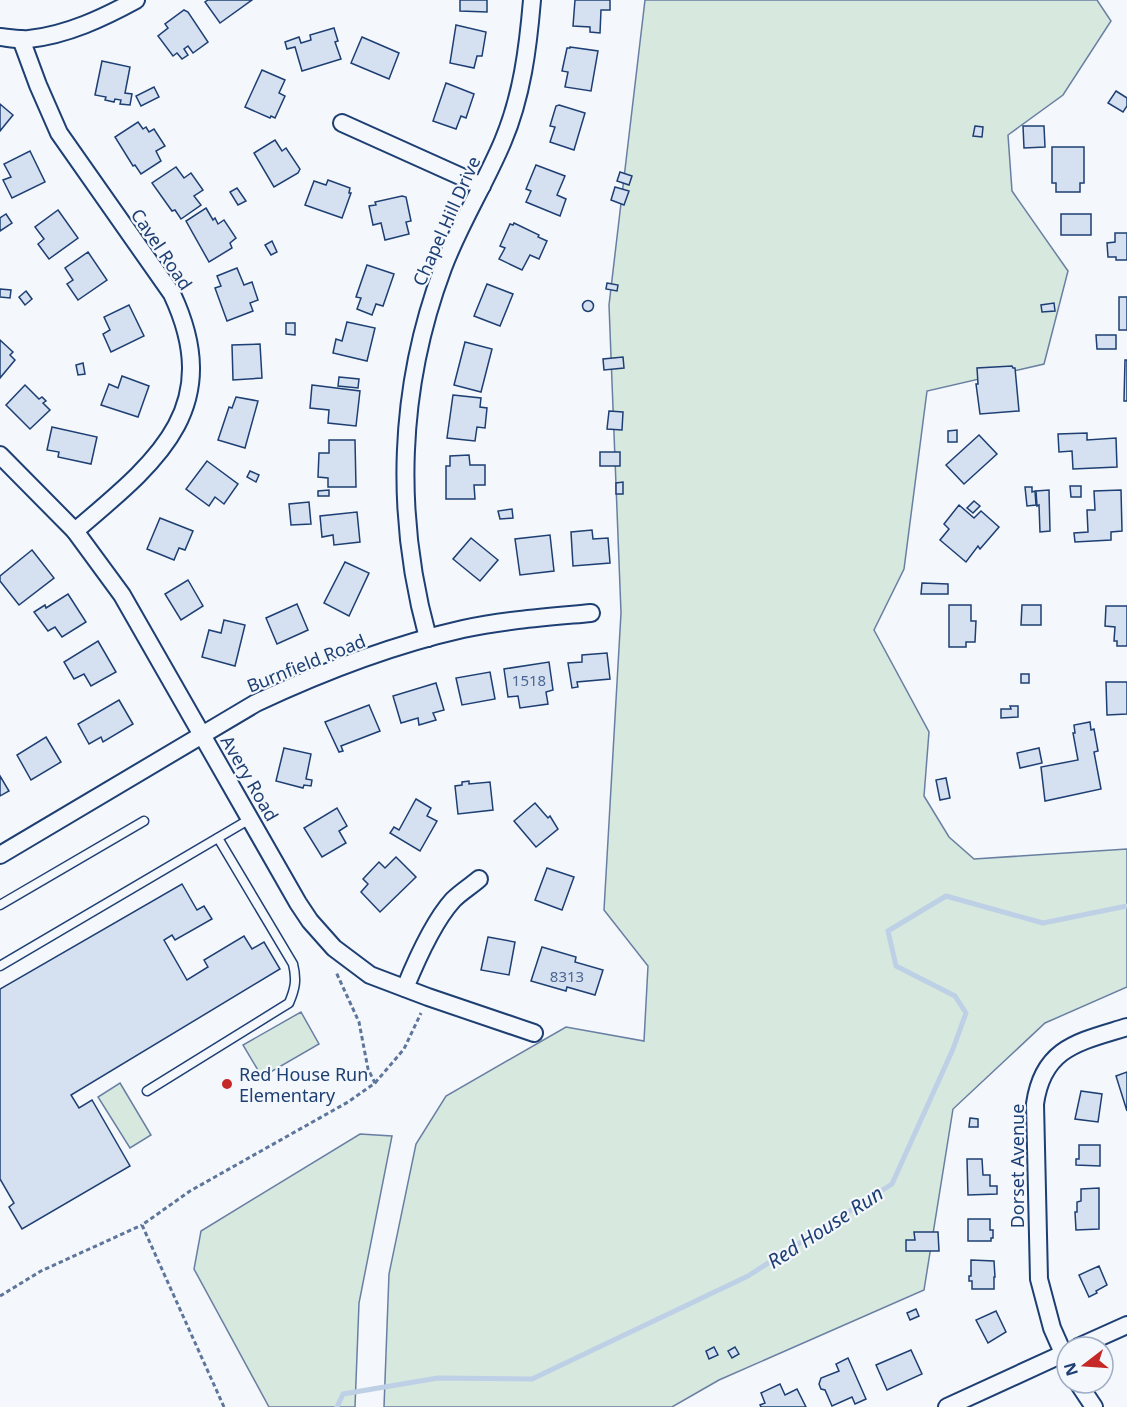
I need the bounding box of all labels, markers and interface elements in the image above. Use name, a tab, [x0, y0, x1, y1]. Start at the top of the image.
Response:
street label: Chapel Hill Drive	[407, 152, 485, 290]
street label: Cavel Road	[126, 204, 198, 294]
street label: Burnfield Road	[243, 628, 369, 698]
house number: 1518	[512, 670, 546, 690]
street label: Avery Road	[216, 731, 284, 825]
house number: 8313	[550, 966, 584, 986]
place label: Red House Run Elementary	[239, 1062, 368, 1107]
marker: Red House Run Elementary	[220, 1077, 234, 1091]
street label: Dorset Avenue	[1005, 1104, 1029, 1228]
water label: Red House Run	[762, 1179, 888, 1275]
north arrow	[1055, 1335, 1115, 1395]
text: N	[1058, 1360, 1083, 1379]

